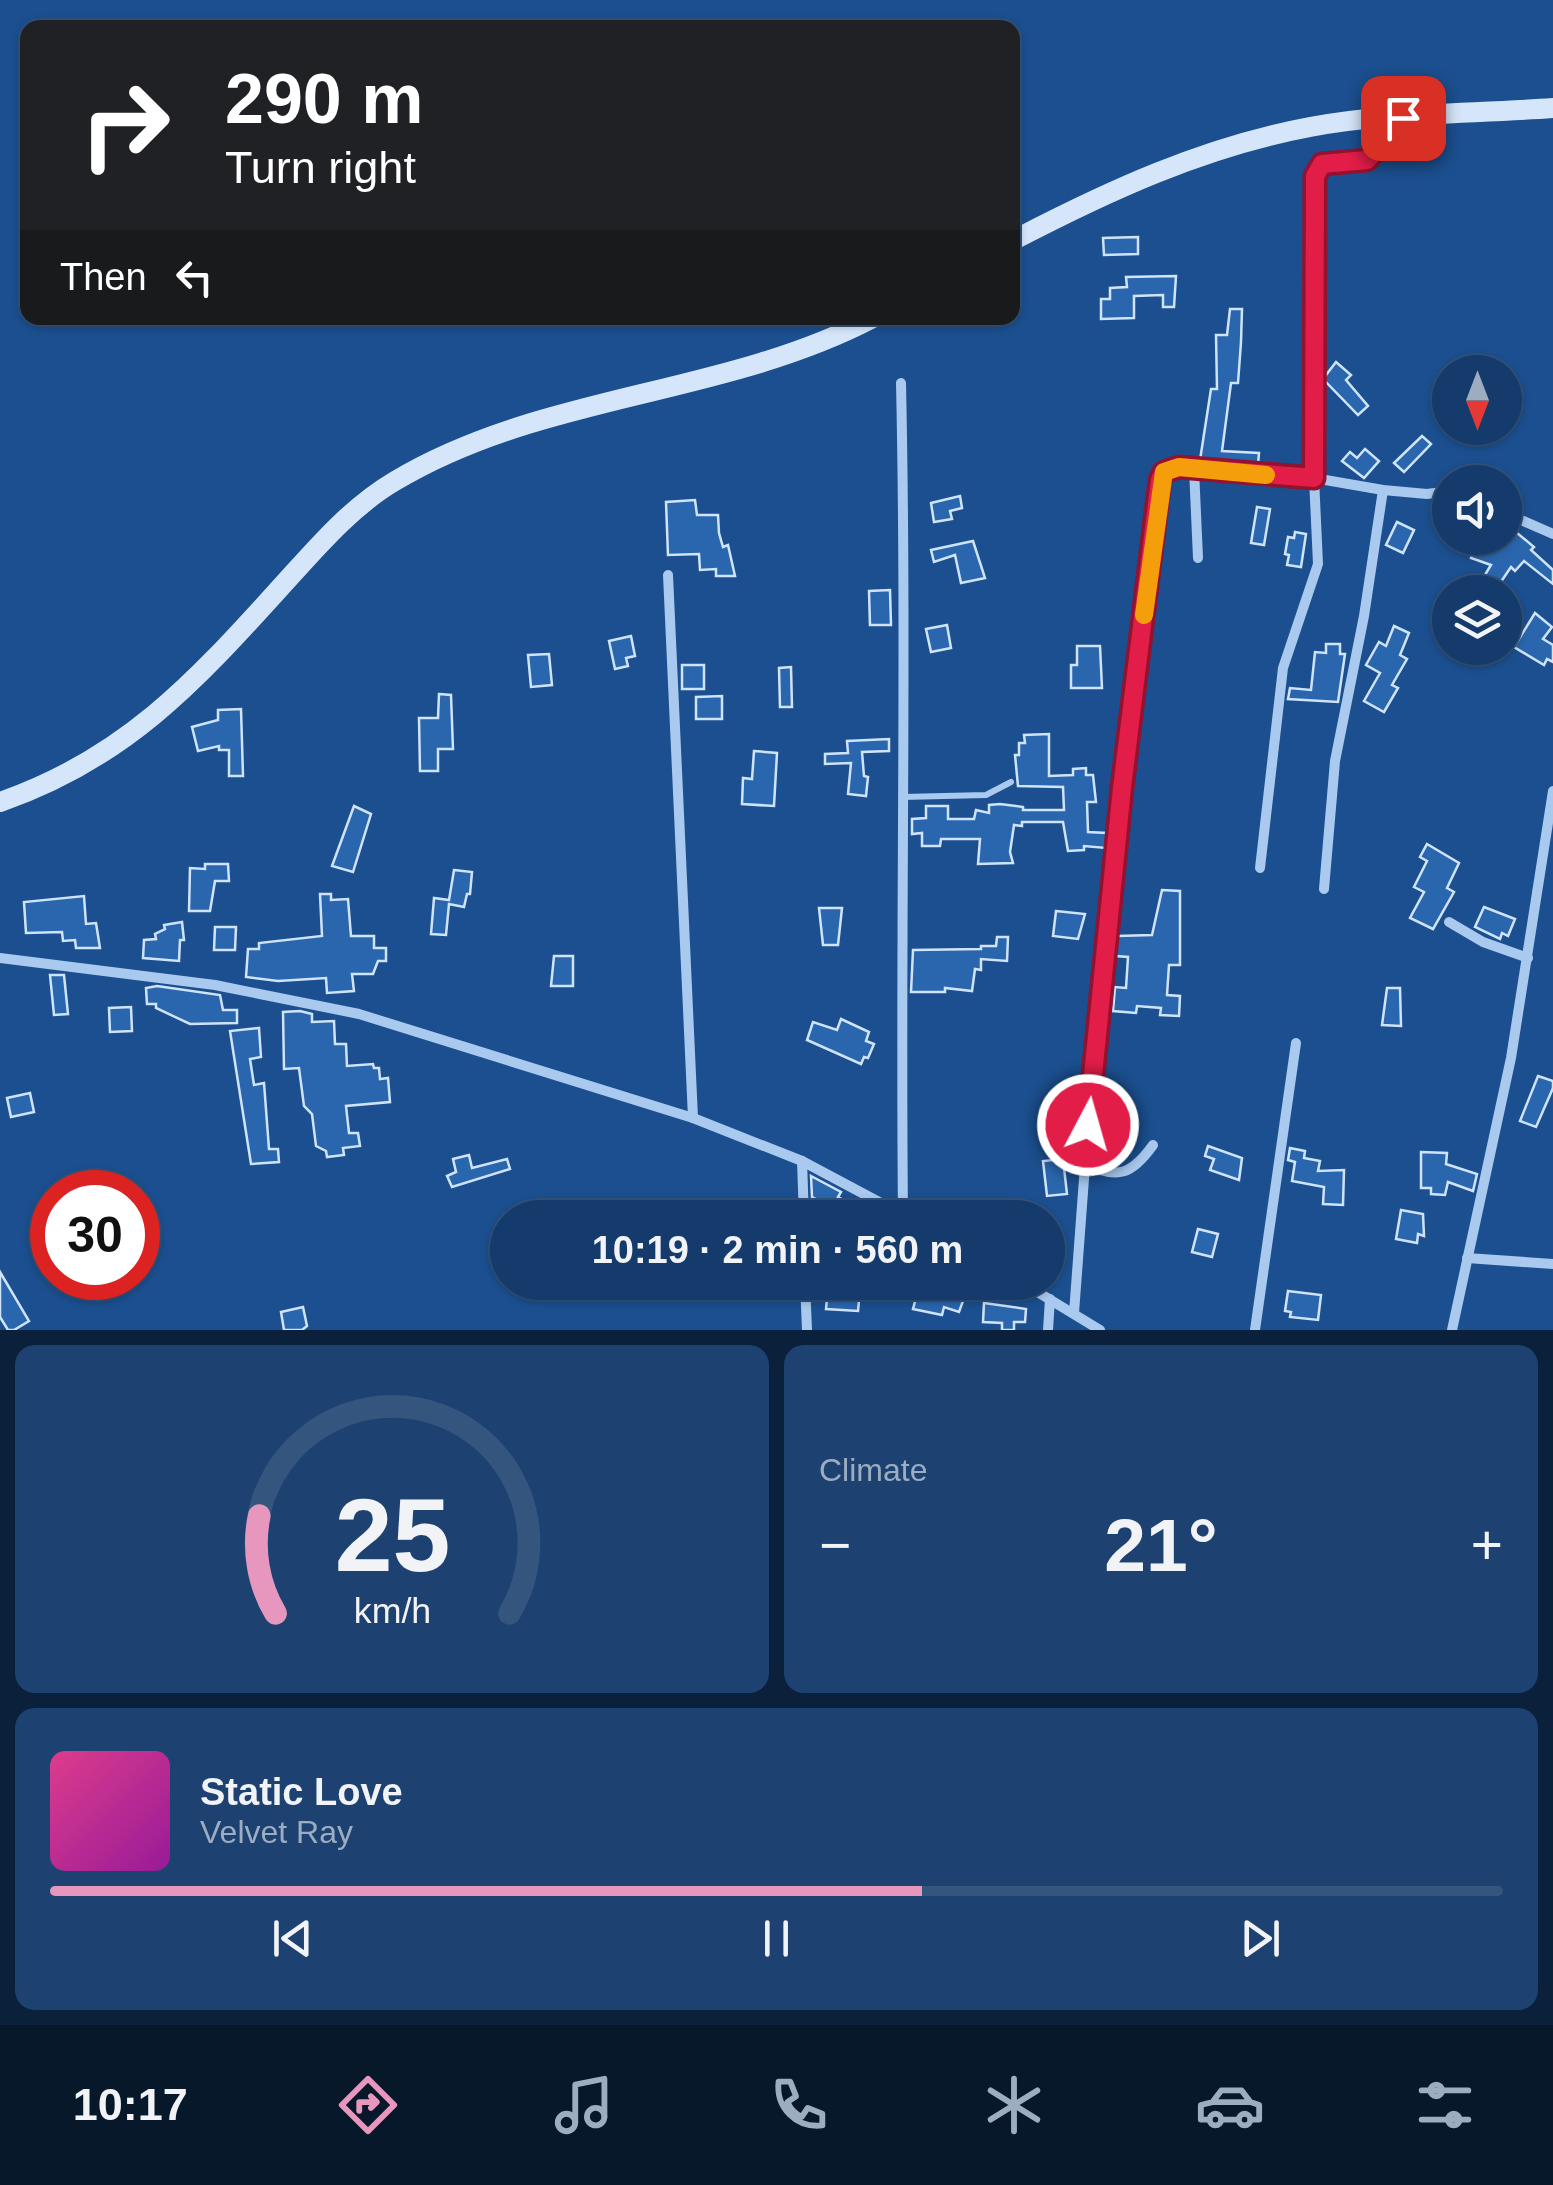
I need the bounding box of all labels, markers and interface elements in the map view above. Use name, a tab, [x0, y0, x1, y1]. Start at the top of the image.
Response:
icon: right	[60, 60, 190, 190]
text: 290 m	[225, 60, 423, 138]
pin	[1361, 76, 1446, 161]
icon: arrive	[1376, 91, 1431, 146]
text: Turn right	[225, 142, 416, 193]
icon: left	[167, 250, 222, 305]
text: Then	[60, 256, 147, 298]
north arrow	[1432, 355, 1522, 445]
map controls	[1432, 355, 1522, 665]
button: sound	[1432, 465, 1522, 555]
button: layers	[1432, 575, 1522, 665]
position arrow	[1036, 1073, 1140, 1177]
speed limit sign: 30	[30, 1170, 160, 1300]
text: 10:19 · 2 min · 560 m	[592, 1229, 963, 1271]
text: Climate	[819, 1452, 927, 1488]
text: 25	[334, 1477, 450, 1593]
text: 21°	[1104, 1503, 1218, 1587]
text: −	[819, 1514, 851, 1576]
text: +	[1471, 1514, 1503, 1576]
text: km/h	[353, 1591, 431, 1631]
text: Static Love	[200, 1771, 403, 1813]
text: Velvet Ray	[200, 1814, 353, 1850]
icon: previous	[265, 1911, 320, 1966]
icon: pause	[749, 1911, 804, 1966]
icon: next	[1233, 1911, 1288, 1966]
icon: directions	[333, 2070, 403, 2140]
icon: music	[549, 2070, 619, 2140]
icon: phone	[764, 2070, 834, 2140]
icon: climate	[979, 2070, 1049, 2140]
icon: car	[1195, 2070, 1265, 2140]
icon: filters	[1410, 2070, 1480, 2140]
text: 10:17	[73, 2079, 188, 2130]

